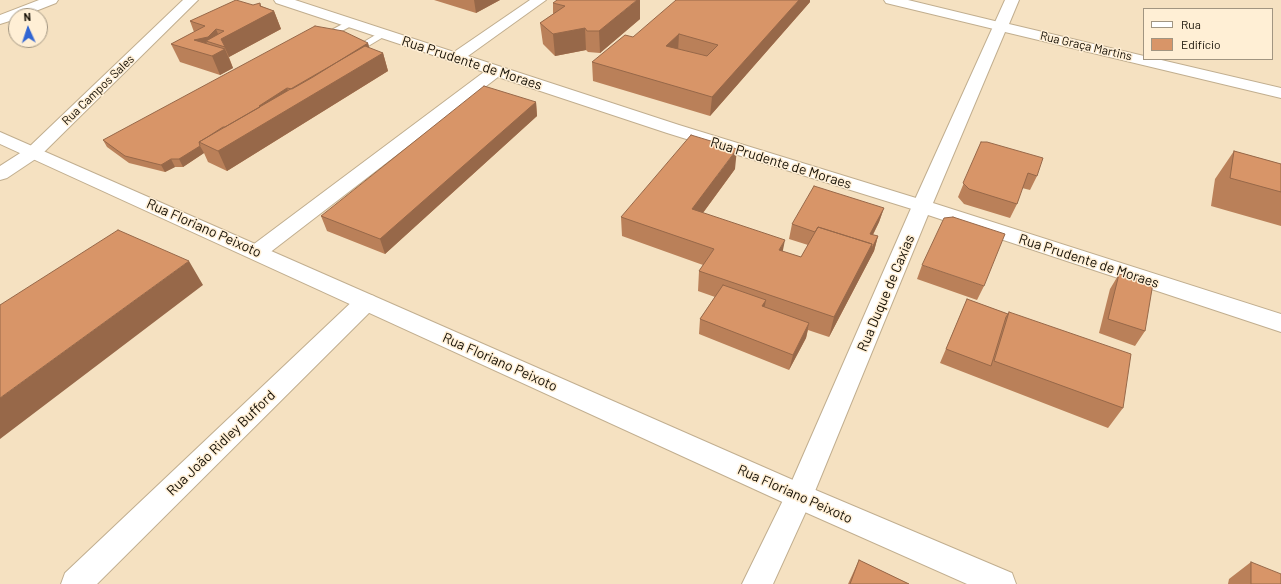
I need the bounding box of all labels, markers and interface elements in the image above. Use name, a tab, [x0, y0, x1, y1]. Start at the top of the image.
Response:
north arrow	[8, 8, 48, 48]
legend	[1143, 8, 1273, 60]
text: N	[23, 10, 31, 23]
text: Rua	[1181, 17, 1201, 31]
street label: Rua Graça Martins	[1039, 28, 1133, 64]
street label: Rua Prudente de Moraes	[400, 32, 544, 94]
text: Edifício	[1181, 37, 1221, 51]
street label: Rua Campos Sales	[59, 52, 137, 128]
street label: Rua Prudente de Moraes	[708, 134, 854, 192]
street label: Rua Floriano Peixoto	[144, 195, 264, 261]
street label: Rua Prudente de Moraes	[1017, 230, 1161, 292]
street label: Rua Duque de Caxias	[854, 232, 918, 354]
street label: Rua Floriano Peixoto	[440, 329, 560, 395]
street label: Rua João Ridley Bufford	[163, 387, 279, 499]
street label: Rua Floriano Peixoto	[735, 461, 855, 527]

